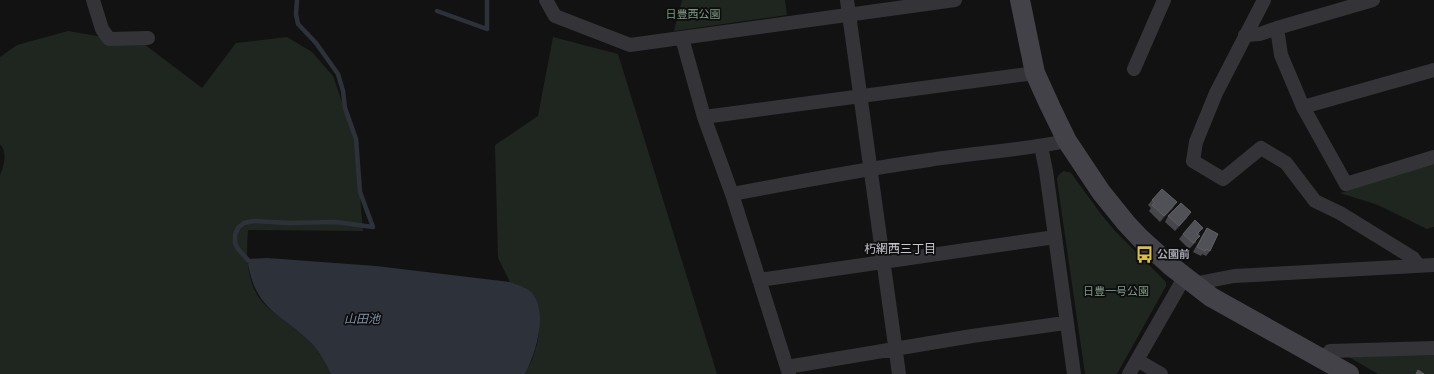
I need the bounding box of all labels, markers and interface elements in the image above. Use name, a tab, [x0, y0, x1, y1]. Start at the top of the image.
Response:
park label: 日豊西公園	[666, 8, 721, 21]
district label: 朽網西三丁目	[864, 242, 936, 256]
bus stop icon: 公園前	[1134, 244, 1154, 264]
place label: 公園前	[1157, 248, 1190, 261]
park label: 日豊一号公園	[1083, 285, 1149, 298]
water label: 山田池	[344, 312, 381, 326]

